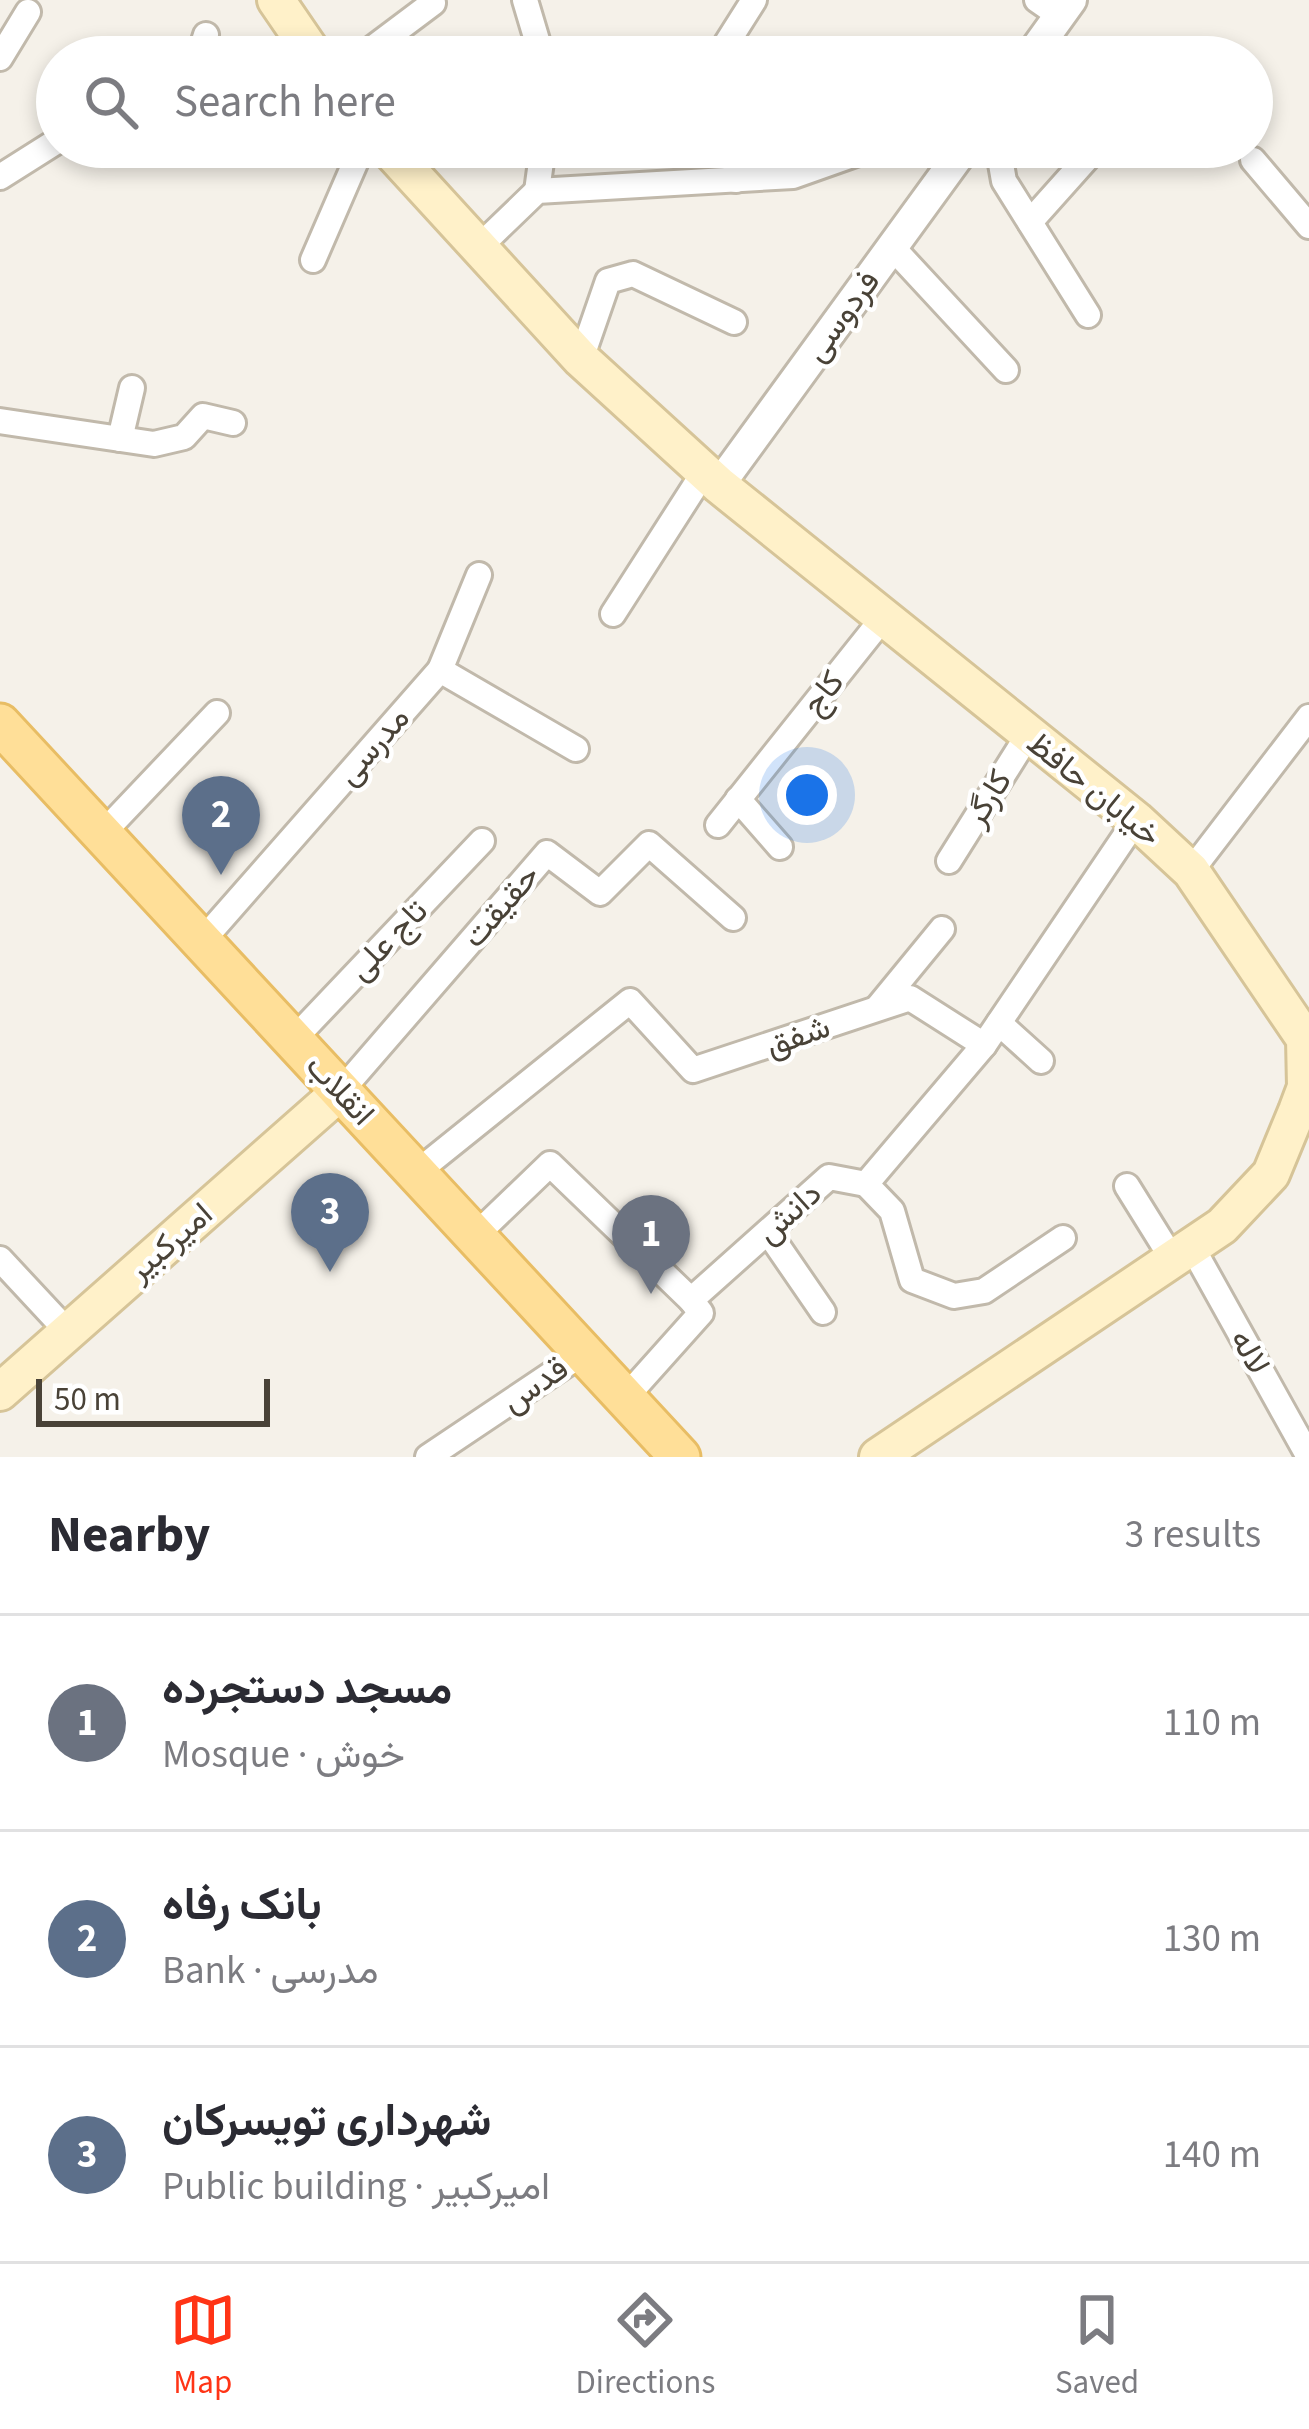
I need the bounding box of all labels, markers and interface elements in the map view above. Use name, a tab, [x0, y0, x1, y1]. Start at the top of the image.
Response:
search box	[36, 36, 1273, 168]
icon: search	[78, 69, 144, 135]
text: Search here	[174, 70, 396, 134]
street label: فردوسی	[793, 260, 891, 372]
street label: کاج	[790, 661, 856, 725]
street label: مدرسی	[325, 696, 421, 796]
street label: خیابان حافظ	[1017, 720, 1171, 858]
street label: کارگر	[952, 761, 1024, 836]
your location	[777, 765, 837, 825]
pin: 2	[182, 776, 260, 875]
street label: حقیقت	[451, 854, 551, 958]
street label: تاج علی	[337, 889, 439, 991]
street label: شفق	[760, 1003, 836, 1069]
street label: انقلاب	[295, 1044, 385, 1136]
street label: دانش	[746, 1171, 832, 1255]
pin: 3	[291, 1173, 369, 1272]
street label: امیرکبیر	[116, 1191, 223, 1293]
pin: 1	[612, 1195, 690, 1294]
street label: لاله	[1218, 1321, 1282, 1383]
street label: قدس	[492, 1345, 578, 1425]
scale bar	[36, 1373, 270, 1426]
text: 50 m	[54, 1376, 121, 1423]
text: Nearby	[48, 1499, 210, 1571]
text: 3 results	[1125, 1507, 1261, 1563]
text: مسجد دستجرده	[162, 1657, 452, 1721]
text: 1	[77, 1695, 97, 1751]
text: 110 m	[1163, 1695, 1261, 1751]
text: Mosque · خوش	[162, 1727, 405, 1783]
text: بانک رفاه	[162, 1873, 322, 1937]
text: 2	[77, 1911, 97, 1967]
text: 130 m	[1163, 1911, 1261, 1967]
text: Bank · مدرسی	[162, 1943, 378, 1999]
text: شهرداری تویسرکان	[162, 2089, 491, 2153]
text: 3	[77, 2127, 97, 2183]
text: 140 m	[1163, 2127, 1261, 2183]
text: Public building · امیرکبیر	[162, 2159, 550, 2215]
tab: Map	[170, 2287, 236, 2406]
tab: Directions	[576, 2287, 715, 2406]
tab: Saved	[1055, 2287, 1139, 2406]

